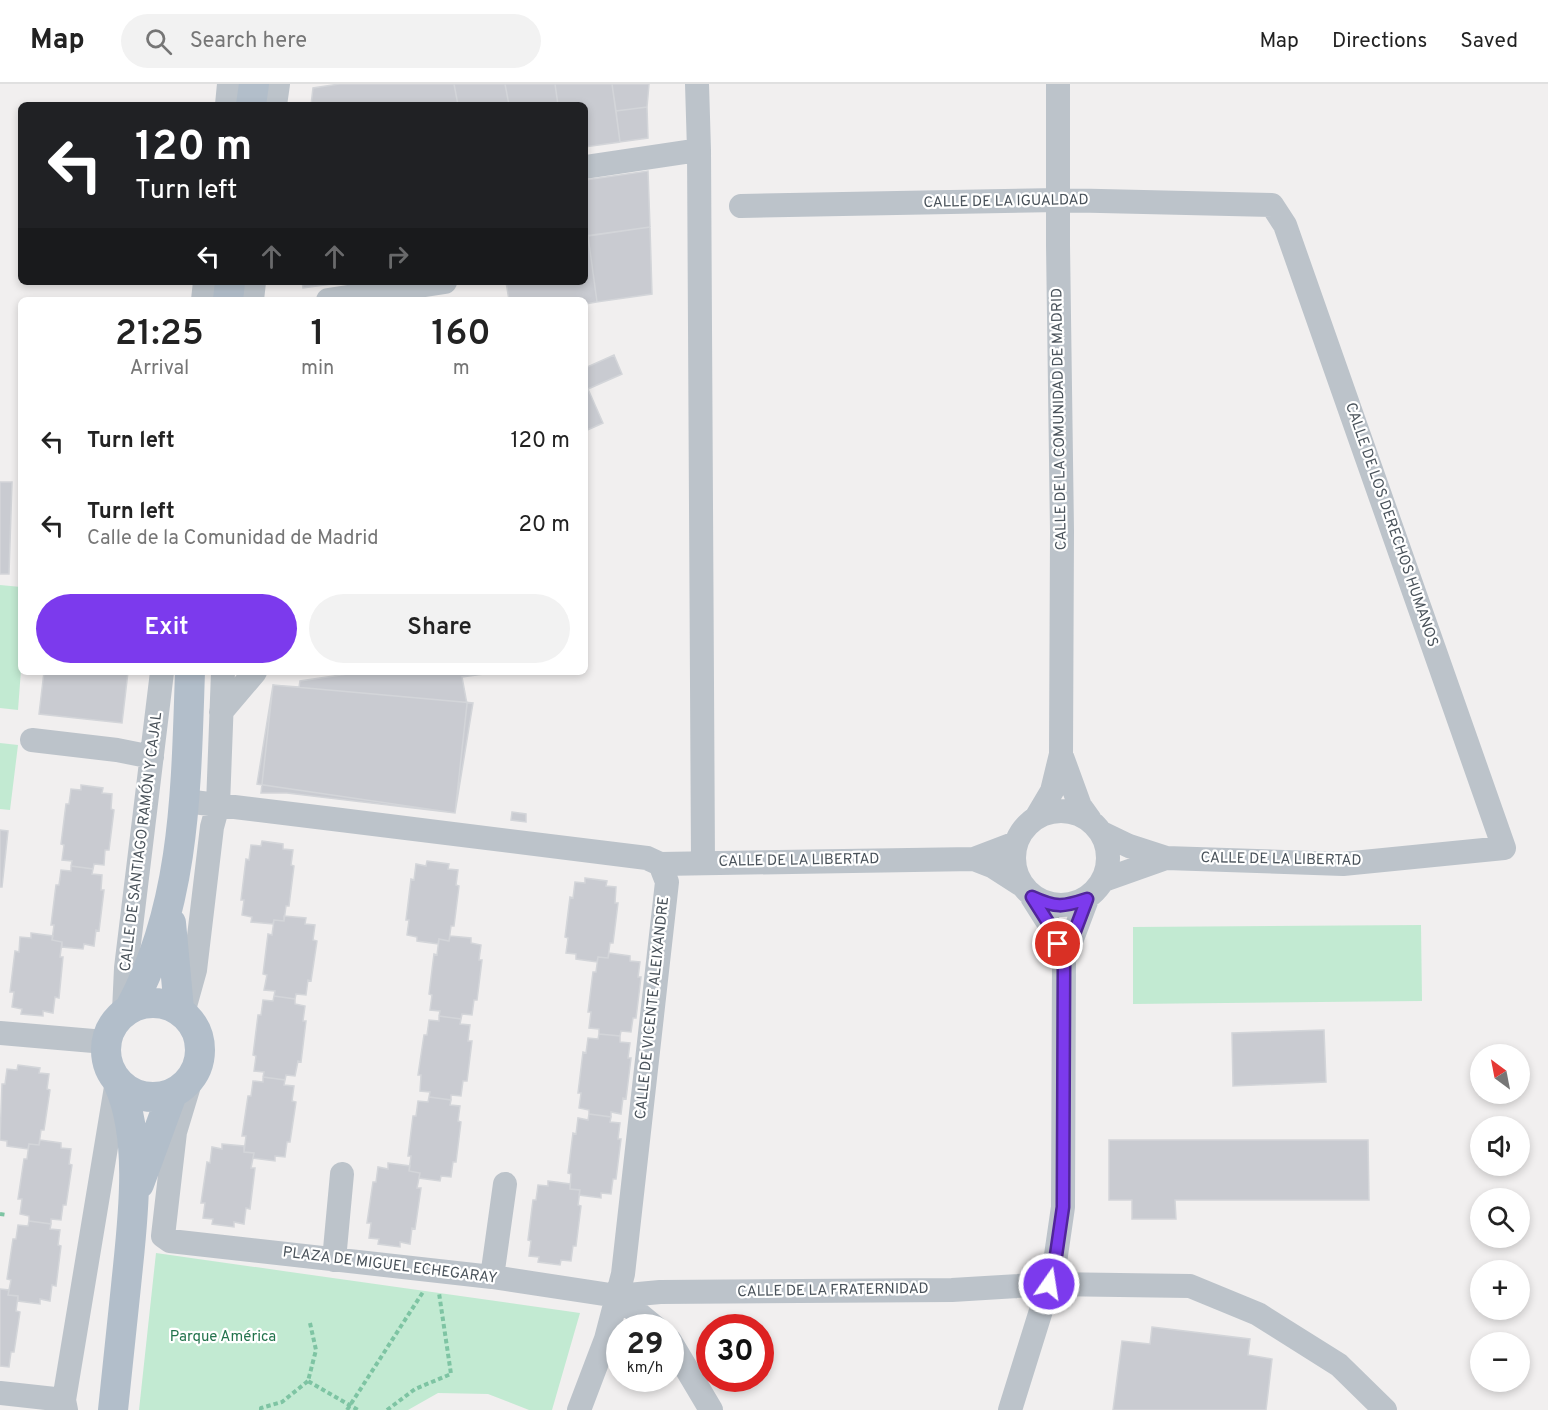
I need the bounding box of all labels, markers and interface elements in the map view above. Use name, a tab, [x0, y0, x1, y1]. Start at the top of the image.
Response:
search box	[121, 14, 541, 68]
text: Map	[30, 23, 85, 59]
icon: search	[142, 25, 175, 58]
text: Search here	[190, 28, 307, 55]
text: Map	[1259, 28, 1299, 55]
text: Directions	[1332, 28, 1427, 55]
text: Saved	[1460, 28, 1518, 55]
text: 120 m	[135, 122, 252, 175]
icon: left	[36, 126, 114, 204]
text: Turn left	[135, 174, 237, 208]
street label: CALLE DE LA IGUALDAD	[923, 191, 1089, 213]
icon: left	[192, 240, 225, 273]
icon: ahead	[255, 240, 288, 273]
icon: ahead	[318, 240, 351, 273]
icon: right	[381, 240, 414, 273]
street label: CALLE DE LA COMUNIDAD DE MADRID	[1048, 288, 1072, 550]
text: 21:25	[115, 312, 204, 358]
text: 1	[311, 312, 325, 358]
text: 160	[431, 312, 491, 358]
text: Arrival	[130, 356, 189, 382]
text: min	[301, 356, 334, 382]
text: m	[453, 356, 470, 382]
street label: CALLE DE LOS DERECHOS HUMANOS	[1340, 400, 1442, 650]
icon: left	[36, 425, 69, 458]
text: Turn left	[87, 428, 175, 455]
text: 120 m	[510, 428, 570, 455]
text: Turn left	[87, 499, 175, 526]
icon: left	[36, 509, 69, 542]
text: 20 m	[519, 512, 570, 539]
text: Calle de la Comunidad de Madrid	[87, 526, 379, 552]
button: Exit	[36, 594, 297, 663]
button: Share	[309, 594, 570, 663]
street label: CALLE DE SANTIAGO RAMÓN Y CAJAL	[115, 711, 167, 973]
street label: CALLE DE LA LIBERTAD	[1200, 849, 1362, 871]
street label: CALLE DE LA LIBERTAD	[718, 850, 880, 872]
street label: CALLE DE VICENTE ALEIXANDRE	[632, 896, 674, 1120]
pin	[1032, 918, 1083, 969]
icon: arrive	[1041, 927, 1074, 960]
north arrow	[1470, 1044, 1530, 1104]
map controls	[1470, 1044, 1530, 1392]
button: sound	[1470, 1116, 1530, 1176]
button: search	[1470, 1188, 1530, 1248]
street label: PLAZA DE MIGUEL ECHEGARAY	[282, 1243, 499, 1289]
position arrow	[1017, 1252, 1081, 1316]
button: +	[1470, 1260, 1530, 1320]
street label: CALLE DE LA FRATERNIDAD	[737, 1280, 929, 1302]
speed limit sign: 30	[696, 1314, 774, 1392]
text: 29	[627, 1327, 663, 1364]
park label: Parque América	[170, 1328, 276, 1347]
button: −	[1470, 1332, 1530, 1392]
text: km/h	[627, 1359, 663, 1378]

